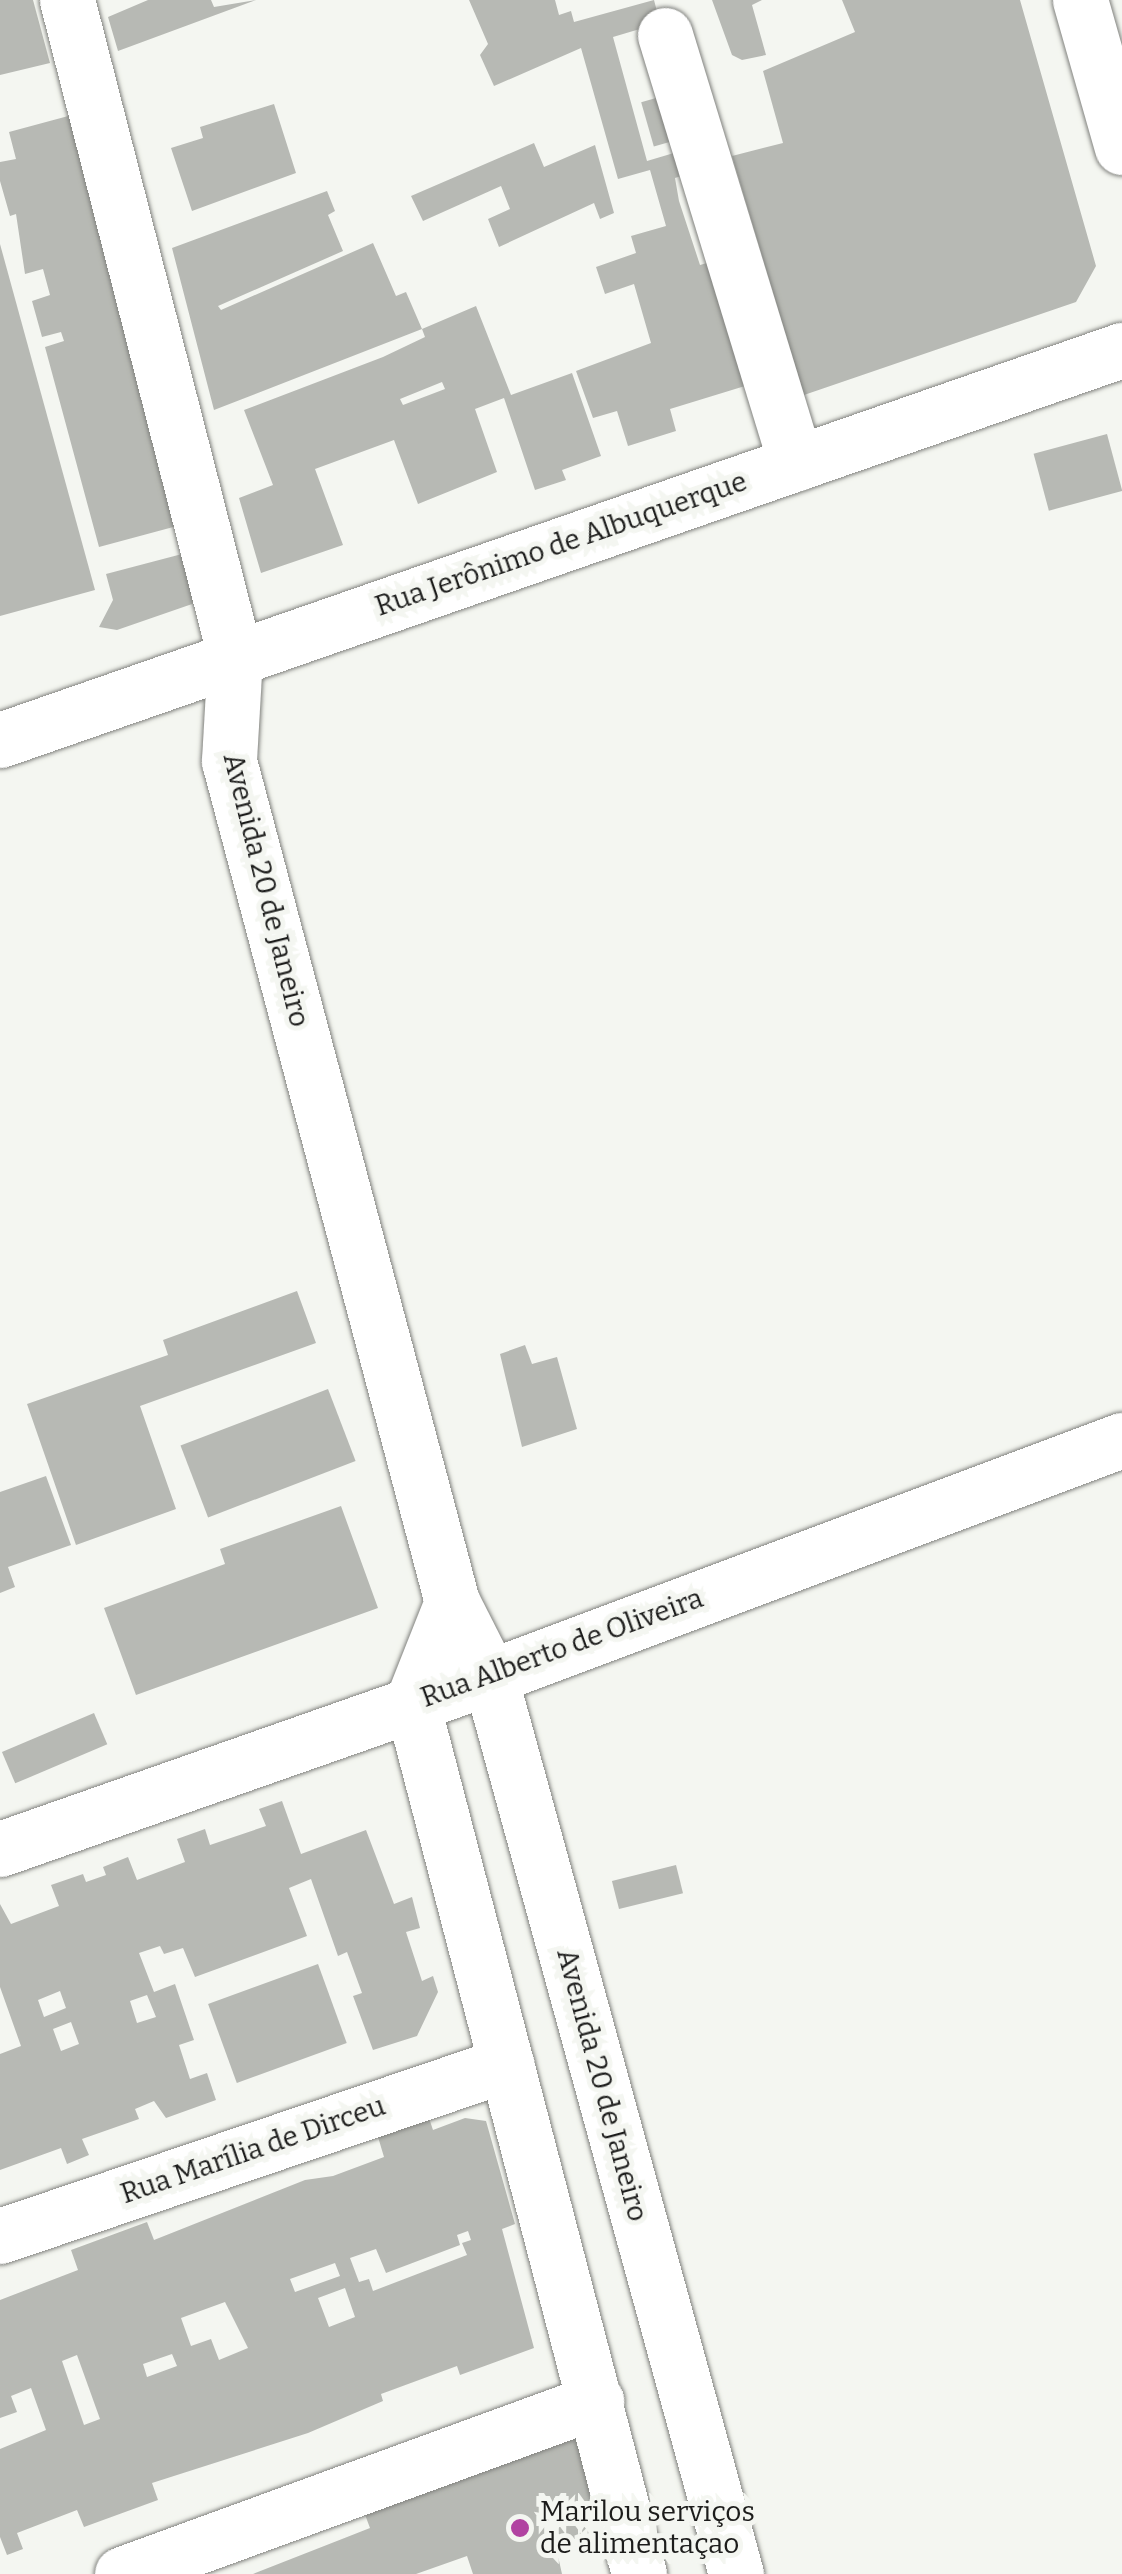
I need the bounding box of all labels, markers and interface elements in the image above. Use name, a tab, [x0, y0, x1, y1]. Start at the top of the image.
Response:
street label: Rua Jerônimo de Albuquerque	[371, 464, 751, 624]
street label: Avenida 20 de Janeiro	[216, 750, 316, 1030]
street label: Rua Alberto de Oliveira	[416, 1581, 708, 1715]
street label: Avenida 20 de Janeiro	[549, 1945, 655, 2225]
street label: Rua Marília de Dirceu	[116, 2089, 390, 2211]
place label: Marilou serviços de alimentaçao	[540, 2495, 755, 2561]
marker: Marilou serviços de alimentaçao	[509, 2517, 531, 2539]

